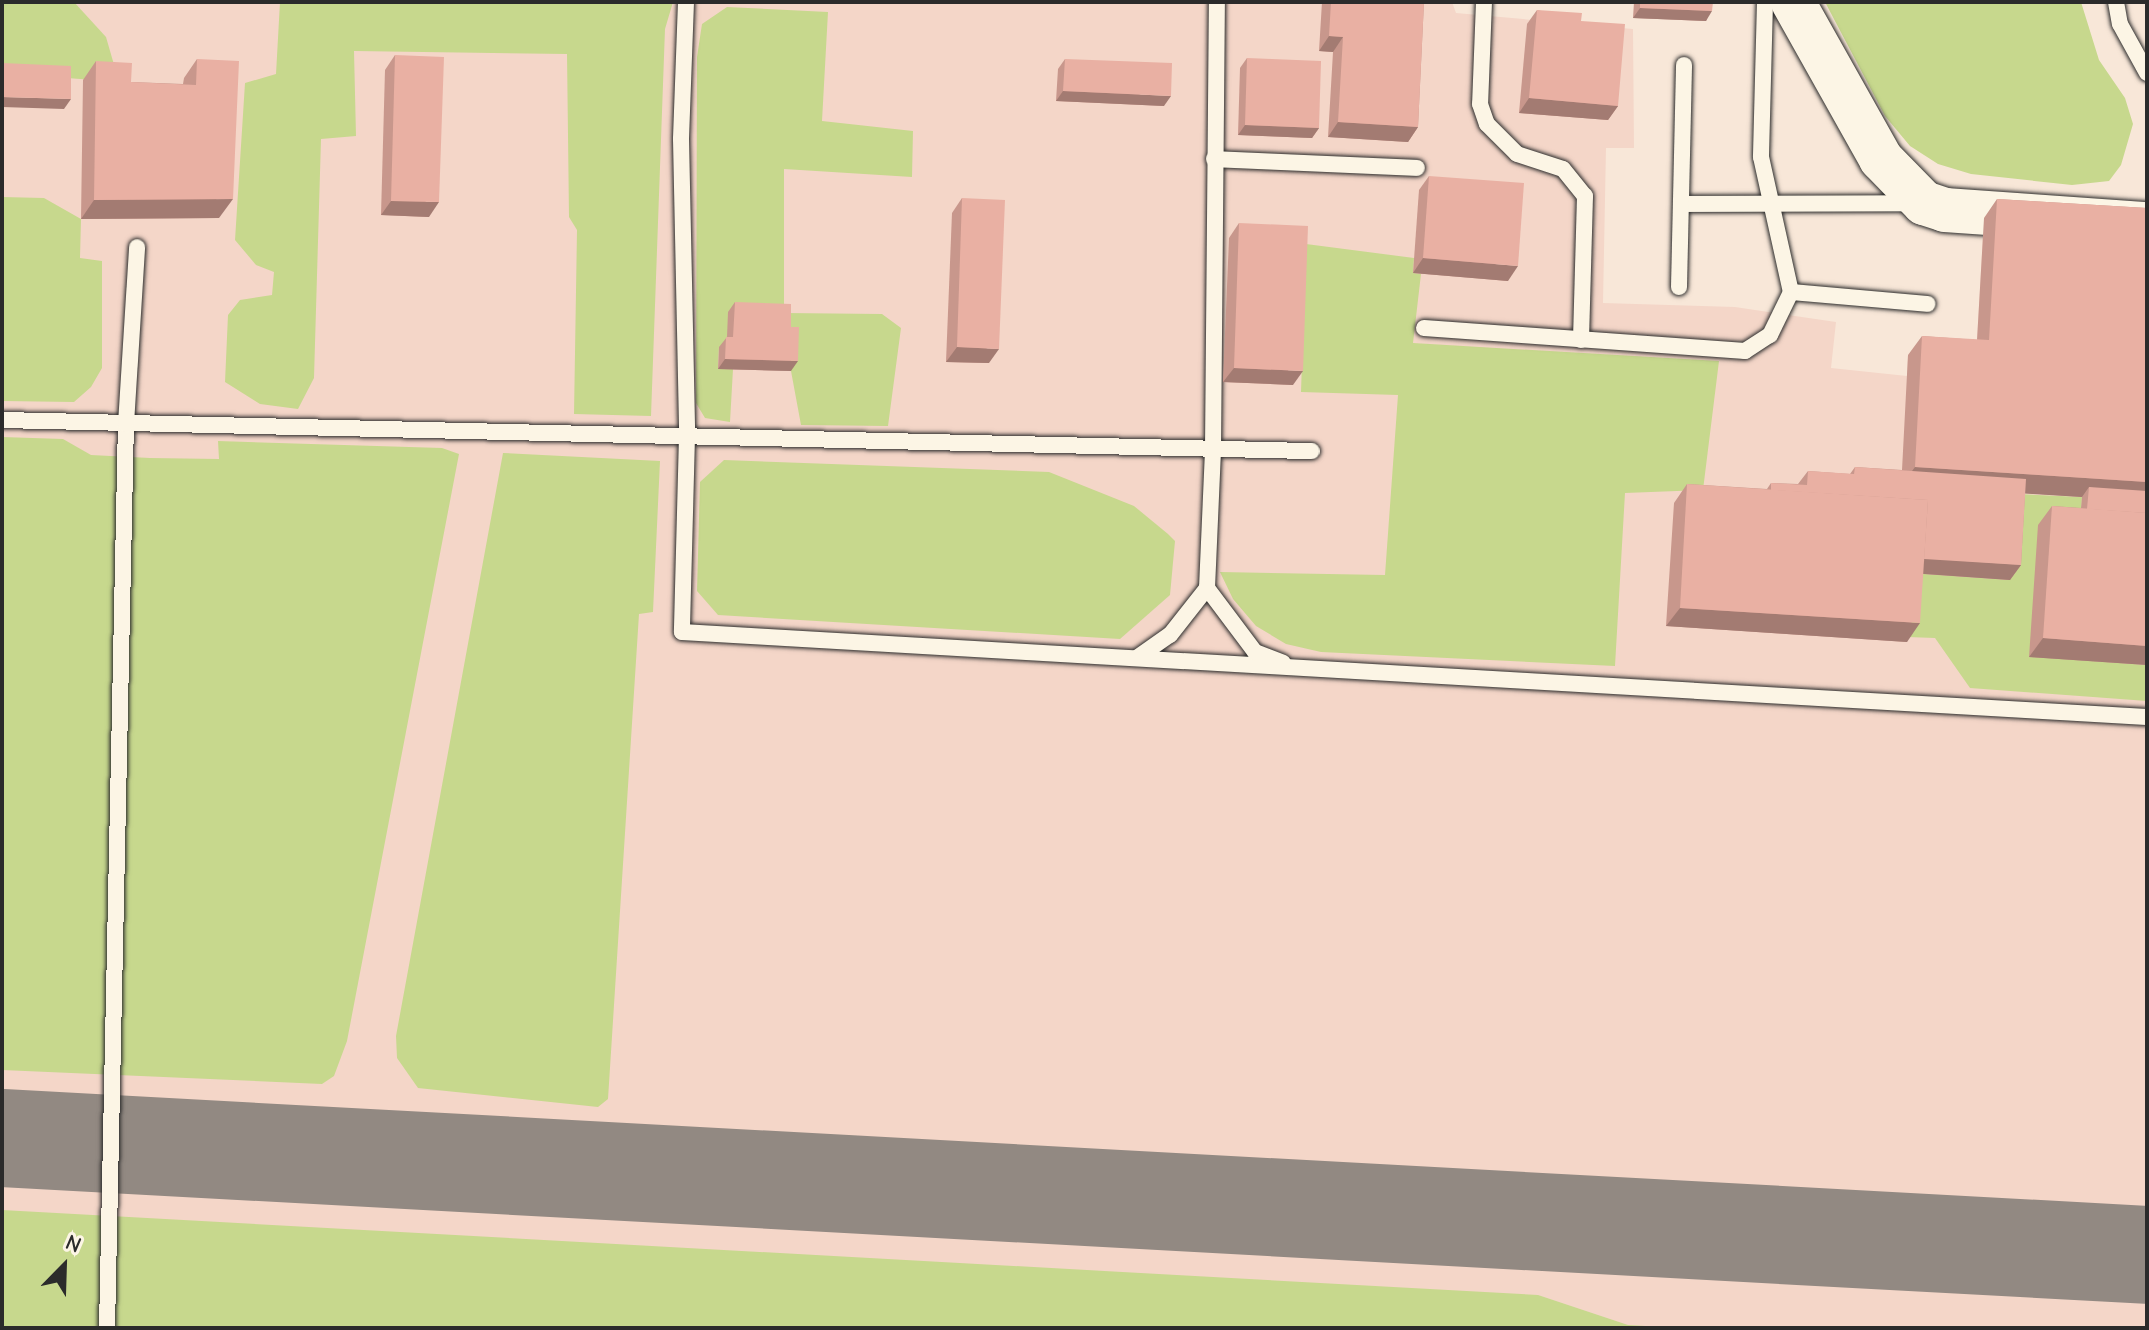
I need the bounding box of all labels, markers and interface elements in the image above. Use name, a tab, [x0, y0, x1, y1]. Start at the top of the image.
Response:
north arrow	[24, 1226, 104, 1306]
text: N	[62, 1229, 85, 1259]

